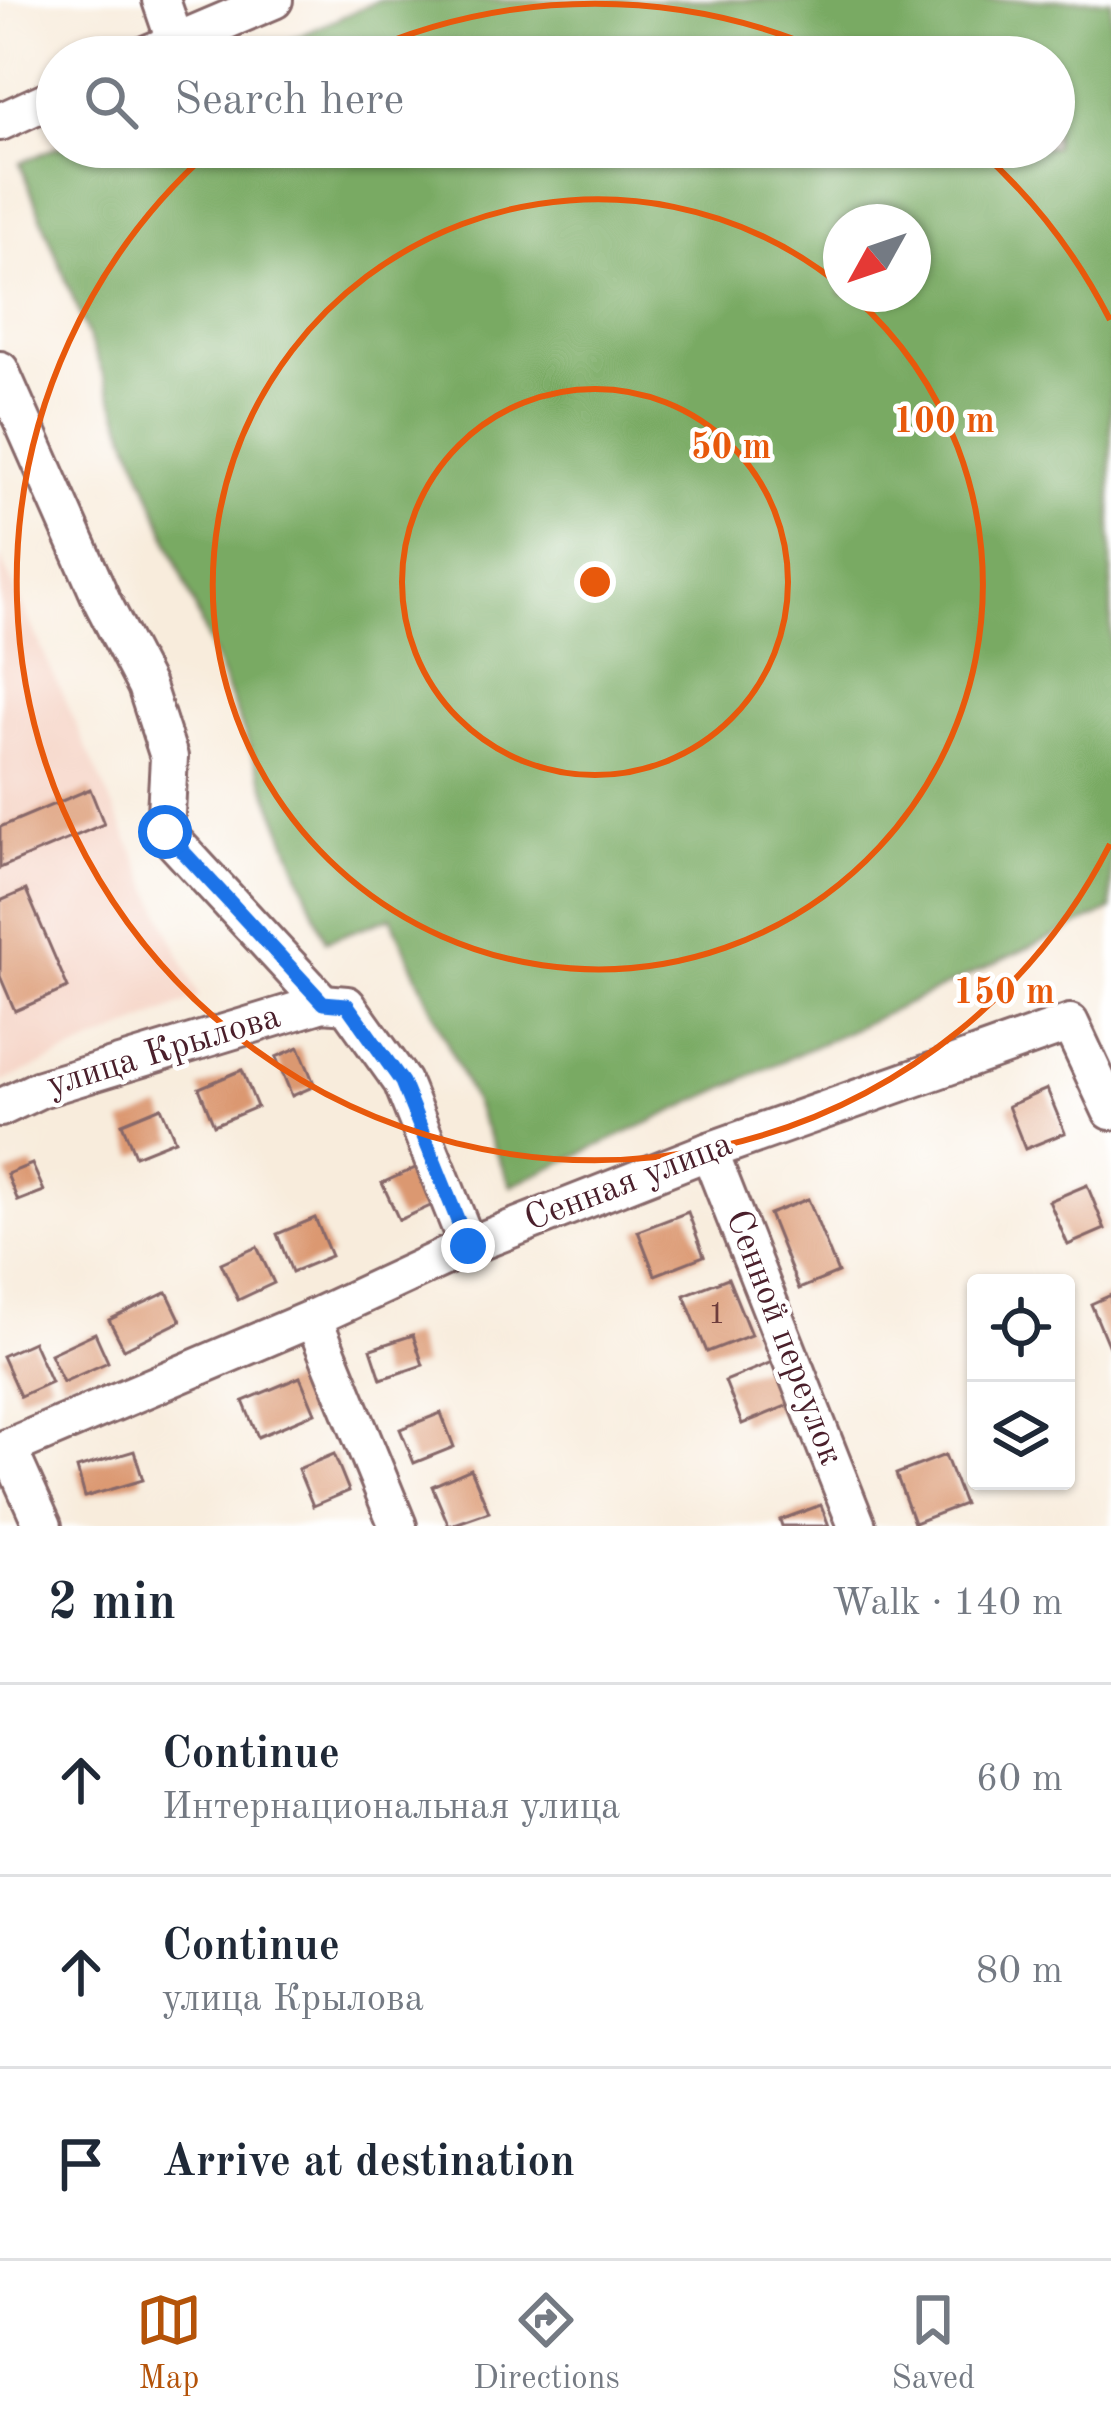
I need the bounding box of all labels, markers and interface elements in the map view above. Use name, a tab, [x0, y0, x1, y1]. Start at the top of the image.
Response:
search box	[36, 36, 1075, 168]
icon: search	[78, 69, 144, 135]
text: Search here	[174, 79, 404, 124]
north arrow	[823, 204, 931, 312]
text: 100 m	[893, 405, 995, 441]
text: 50 m	[691, 431, 771, 467]
centre of rings	[574, 561, 616, 603]
route start	[138, 805, 192, 859]
text: 150 m	[953, 976, 1055, 1012]
street label: улица Крылова	[43, 999, 285, 1105]
street label: Сенная улица	[520, 1127, 738, 1239]
street label: Сенной переулок	[718, 1205, 848, 1471]
route end	[441, 1219, 495, 1273]
map controls	[967, 1274, 1075, 1490]
button: locate	[967, 1274, 1075, 1382]
house number: 1	[708, 1300, 726, 1330]
button: layers	[967, 1382, 1075, 1490]
text: 2 min	[48, 1579, 176, 1630]
text: Walk · 140 m	[832, 1584, 1063, 1623]
text: Continue	[162, 1733, 340, 1778]
icon: ahead	[48, 1747, 114, 1813]
text: 60 m	[976, 1760, 1063, 1799]
text: Интернациональная улица	[162, 1788, 620, 1827]
text: Continue	[162, 1925, 340, 1970]
icon: ahead	[48, 1939, 114, 2005]
text: 80 m	[976, 1952, 1063, 1991]
text: улица Крылова	[162, 1980, 424, 2019]
icon: arrive	[48, 2131, 114, 2197]
text: Arrive at destination	[162, 2141, 575, 2186]
tab: Map	[136, 2287, 202, 2400]
tab: Directions	[473, 2287, 620, 2400]
tab: Saved	[891, 2287, 975, 2400]

